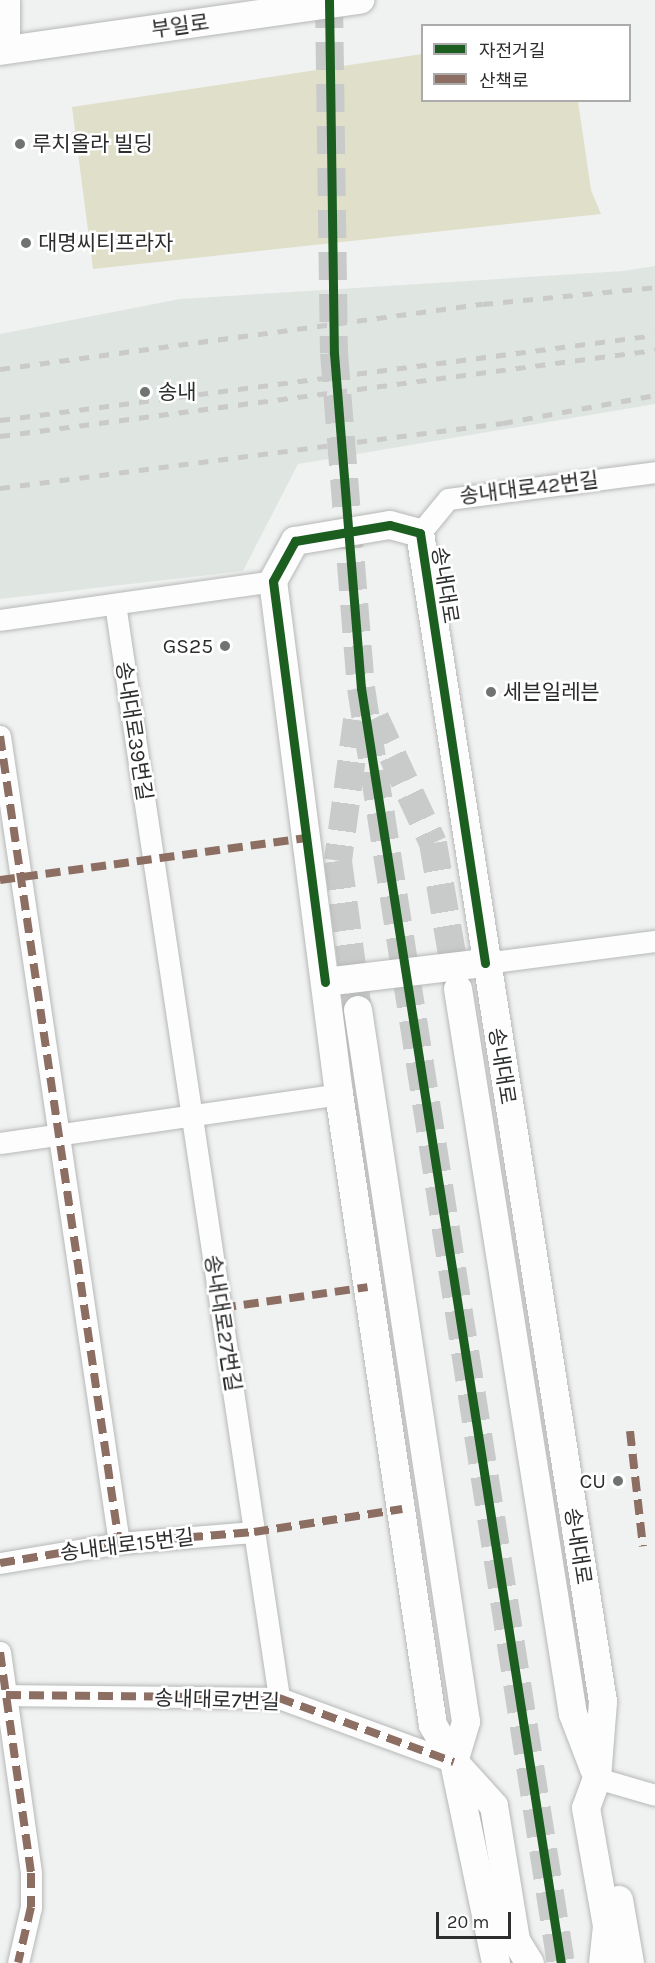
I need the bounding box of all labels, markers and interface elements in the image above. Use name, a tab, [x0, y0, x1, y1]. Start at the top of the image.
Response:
street label: 부일로	[150, 9, 210, 43]
legend	[421, 24, 631, 102]
text: 자전거길	[479, 40, 545, 62]
text: 산책로	[479, 70, 529, 92]
place label: 루치올라 빌딩	[32, 131, 153, 157]
marker: 루치올라 빌딩	[13, 137, 27, 151]
place label: 대명씨티프라자	[38, 230, 173, 256]
marker: 대명씨티프라자	[19, 236, 33, 250]
place label: 송내	[158, 379, 197, 405]
marker: 송내	[136, 383, 154, 401]
street label: 송내대로42번길	[458, 467, 600, 509]
street label: 송내대로	[427, 545, 463, 625]
place label: GS25	[163, 633, 213, 659]
marker: GS25	[218, 639, 232, 653]
street label: 송내대로39번길	[111, 660, 157, 802]
place label: 세븐일레븐	[503, 679, 600, 705]
marker: 세븐일레븐	[484, 685, 498, 699]
street label: 송내대로	[484, 1026, 520, 1106]
street label: 송내대로27번길	[200, 1253, 246, 1393]
place label: CU	[579, 1468, 606, 1494]
marker: CU	[611, 1474, 625, 1488]
street label: 송내대로	[560, 1506, 596, 1586]
street label: 송내대로15번길	[59, 1524, 195, 1566]
street label: 송내대로7번길	[154, 1685, 280, 1715]
scale bar	[439, 1900, 514, 1938]
text: 20 m	[447, 1911, 489, 1933]

